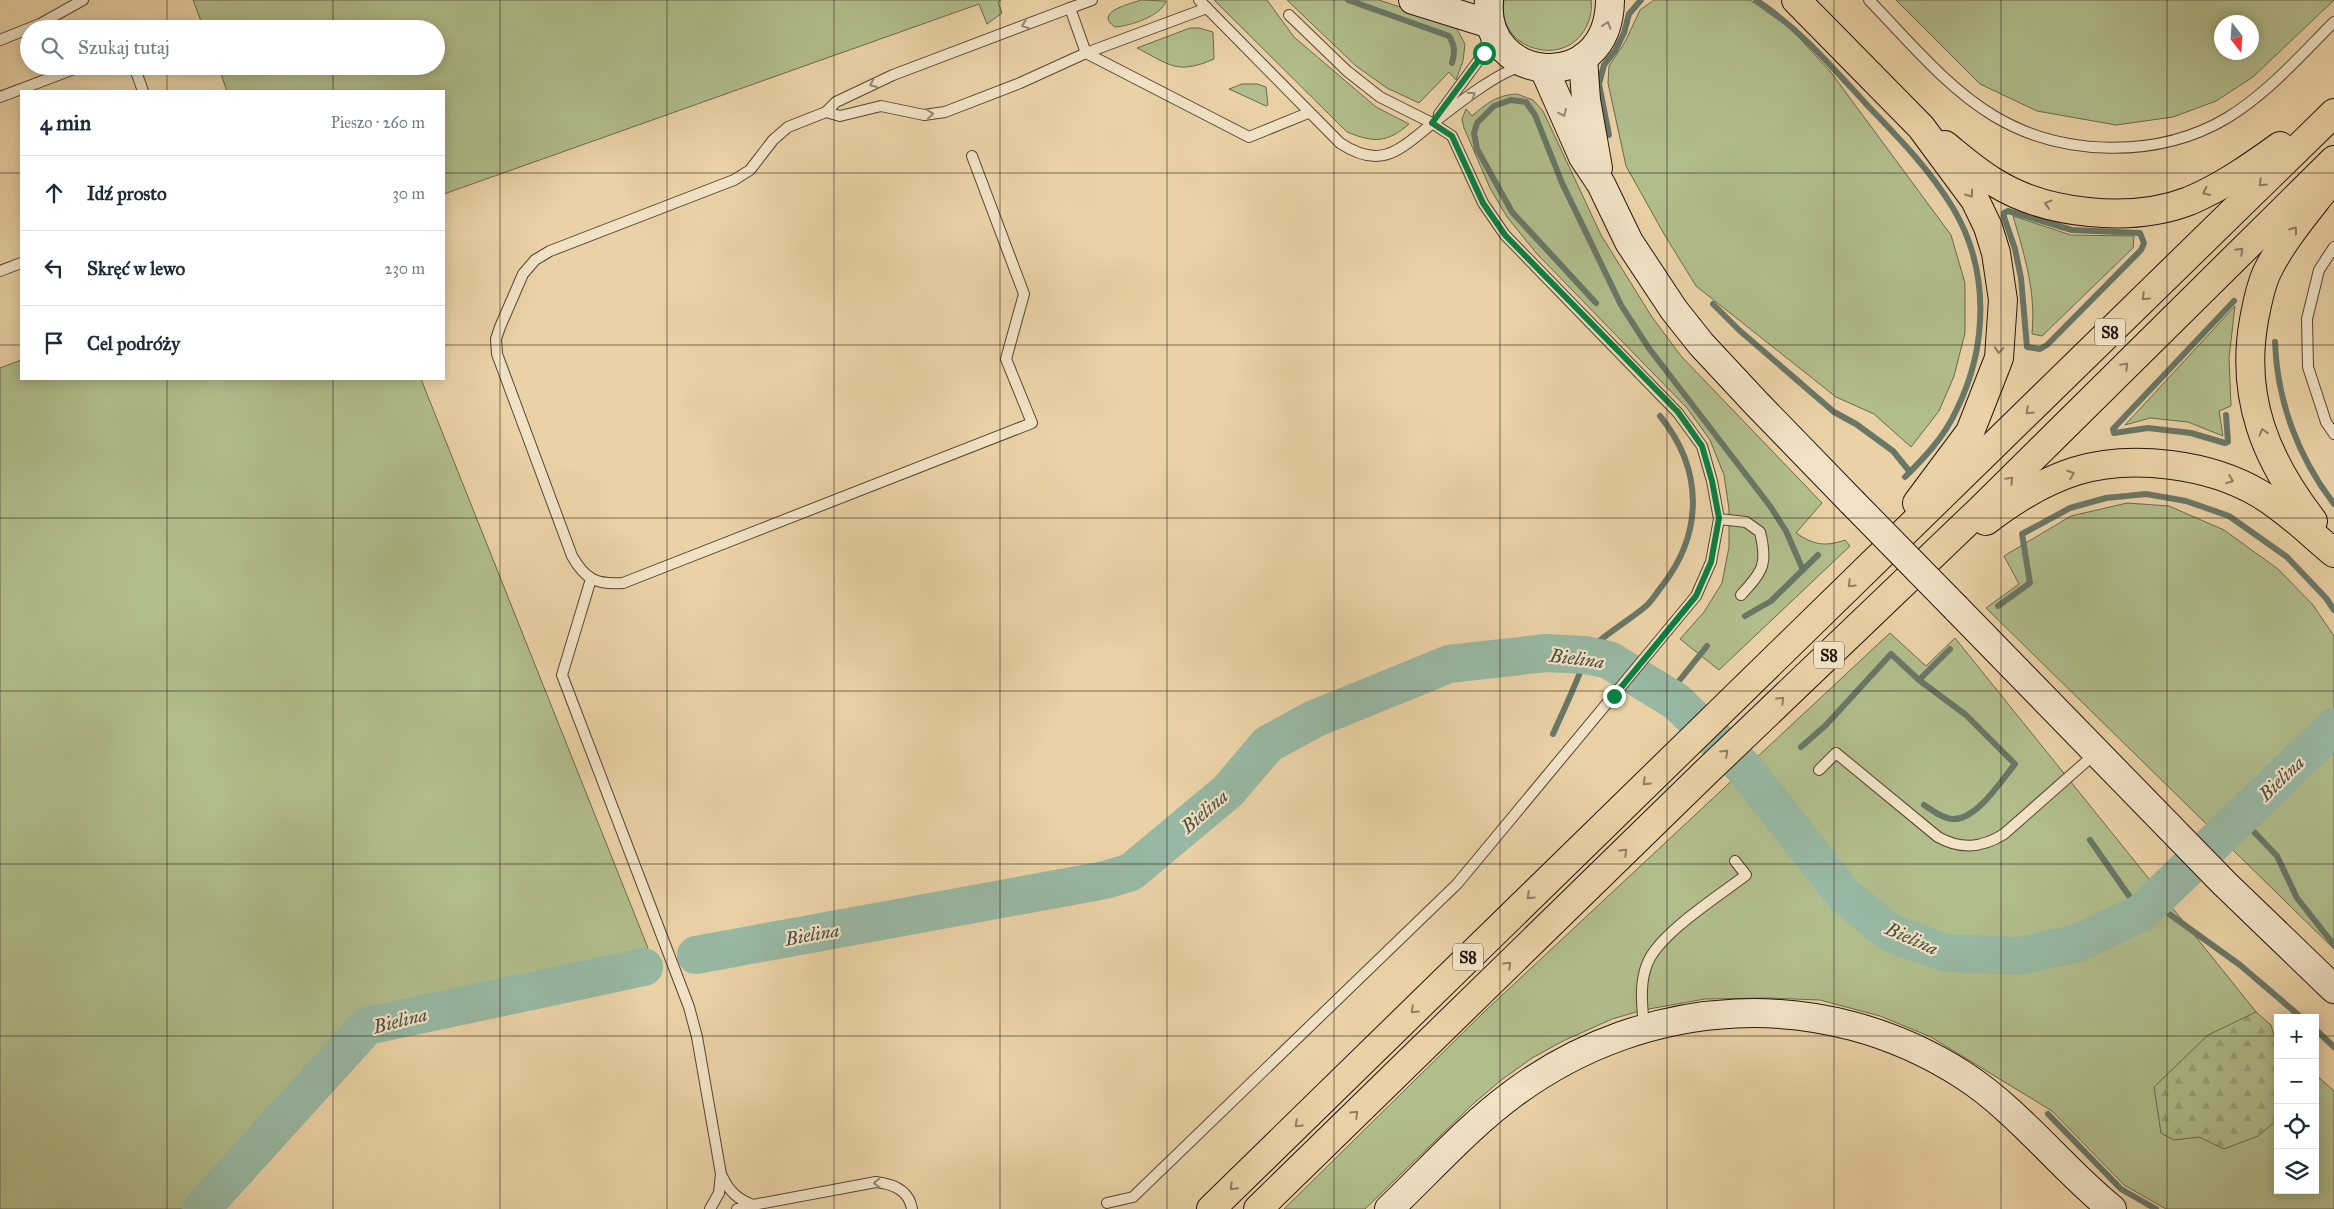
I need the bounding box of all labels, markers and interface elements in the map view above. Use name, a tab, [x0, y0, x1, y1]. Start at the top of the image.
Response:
north arrow	[2214, 15, 2259, 60]
one-way arrow	[1021, 19, 1030, 29]
search box	[20, 20, 445, 75]
one-way arrow	[1602, 22, 1612, 30]
icon: search	[38, 34, 66, 62]
text: Szukaj tutaj	[78, 36, 170, 59]
route start	[1473, 42, 1496, 65]
one-way arrow	[869, 77, 878, 88]
one-way arrow	[1466, 91, 1475, 101]
one-way arrow	[1557, 108, 1567, 117]
one-way arrow	[926, 109, 934, 120]
text: 4 min	[40, 110, 91, 136]
text: Pieszo · 260 m	[331, 113, 425, 132]
one-way arrow	[2258, 177, 2267, 186]
icon: ahead	[40, 179, 68, 207]
text: Idź prosto	[87, 182, 167, 205]
text: 30 m	[392, 184, 425, 203]
one-way arrow	[2203, 186, 2212, 196]
one-way arrow	[1964, 188, 1973, 198]
one-way arrow	[2045, 200, 2053, 210]
one-way arrow	[2288, 226, 2297, 236]
one-way arrow	[2234, 248, 2243, 257]
icon: left	[40, 254, 68, 282]
text: Skręć w lewo	[87, 257, 185, 280]
text: 230 m	[385, 259, 425, 278]
one-way arrow	[2142, 291, 2151, 300]
road number: S8	[2095, 318, 2125, 346]
icon: arrive	[40, 329, 68, 357]
text: Cel podróży	[87, 332, 180, 355]
one-way arrow	[1994, 346, 2005, 354]
one-way arrow	[2119, 362, 2128, 371]
one-way arrow	[2026, 405, 2035, 414]
one-way arrow	[2259, 429, 2269, 437]
one-way arrow	[2066, 470, 2074, 480]
one-way arrow	[2225, 474, 2234, 484]
one-way arrow	[2004, 477, 2013, 486]
one-way arrow	[1848, 579, 1857, 588]
road number: S8	[1814, 642, 1844, 668]
water label: Bielina	[1547, 644, 1606, 673]
route end	[1603, 685, 1626, 708]
one-way arrow	[1775, 697, 1784, 706]
one-way arrow	[1720, 750, 1729, 759]
water label: Bielina	[2253, 751, 2309, 806]
one-way arrow	[1643, 777, 1652, 786]
water label: Bielina	[1175, 785, 1233, 839]
one-way arrow	[1618, 849, 1627, 858]
one-way arrow	[1527, 890, 1536, 899]
water label: Bielina	[1881, 916, 1942, 960]
water label: Bielina	[782, 918, 841, 951]
road number: S8	[1453, 944, 1483, 970]
one-way arrow	[1502, 962, 1511, 971]
water label: Bielina	[370, 1003, 430, 1039]
one-way arrow	[1410, 1004, 1419, 1013]
map controls	[2274, 1014, 2319, 1194]
button: +	[2274, 1014, 2319, 1059]
button: −	[2274, 1059, 2319, 1104]
button: locate	[2274, 1104, 2319, 1149]
one-way arrow	[1350, 1111, 1359, 1120]
one-way arrow	[1294, 1118, 1303, 1127]
button: layers	[2274, 1149, 2319, 1194]
one-way arrow	[873, 1178, 880, 1188]
one-way arrow	[1230, 1181, 1239, 1190]

